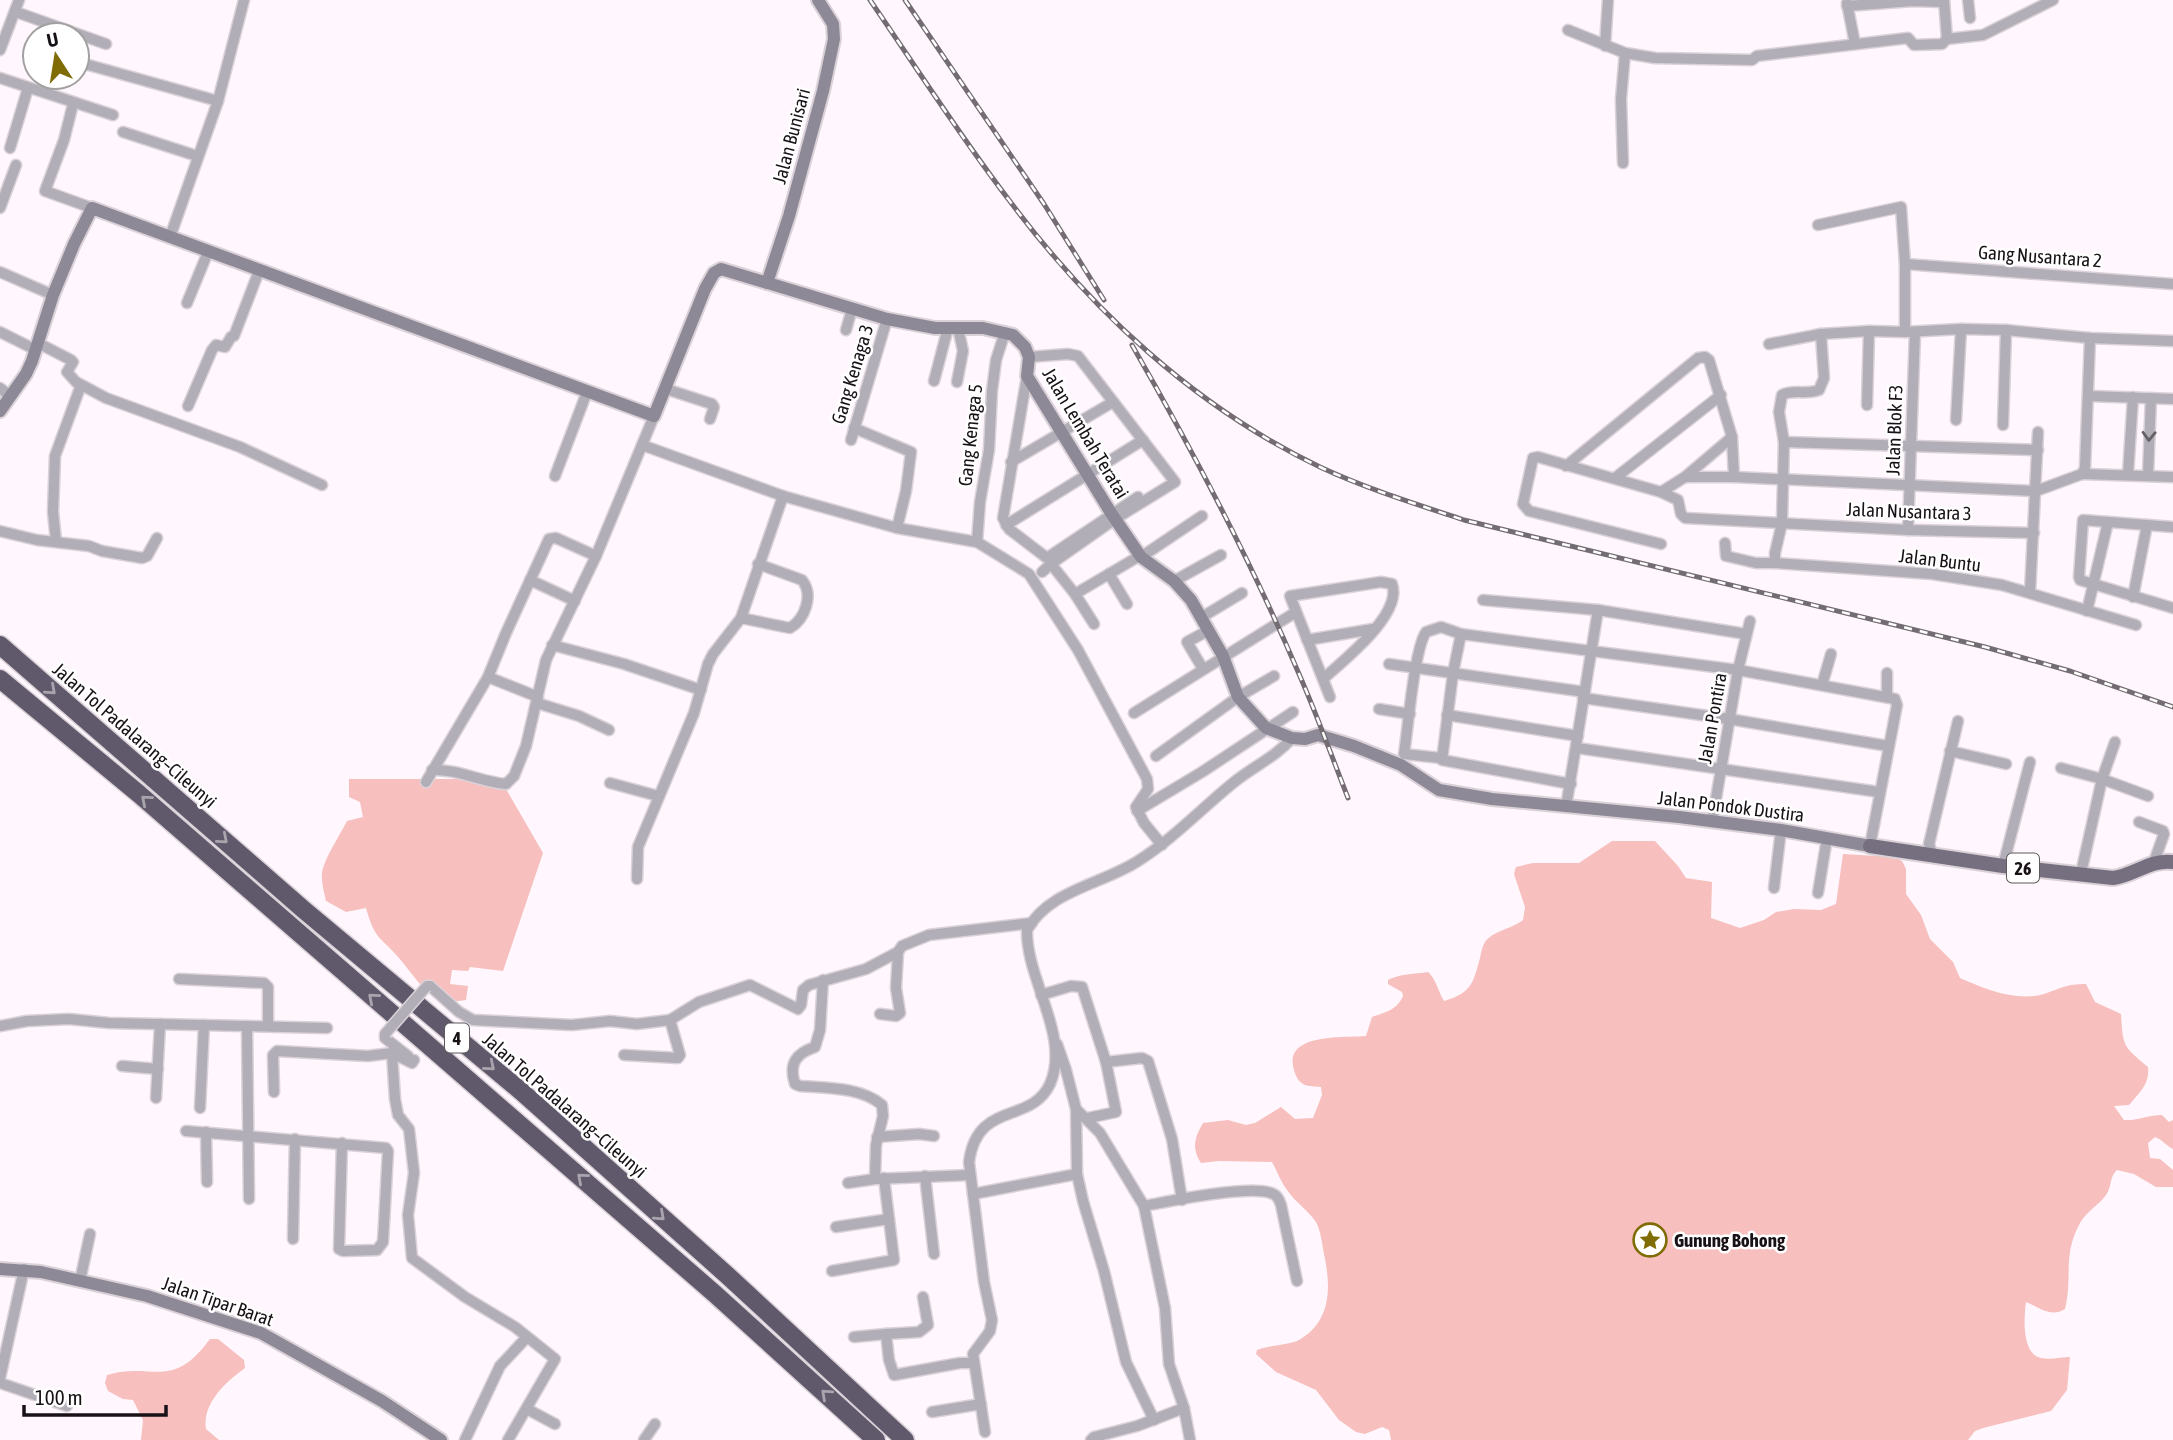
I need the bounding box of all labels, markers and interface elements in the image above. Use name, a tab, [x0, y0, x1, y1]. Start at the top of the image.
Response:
north arrow	[21, 21, 91, 91]
text: U	[45, 27, 60, 51]
street label: Jalan Bunisari	[768, 86, 814, 186]
street label: Gang Nusantara 2	[1977, 241, 2103, 271]
street label: Gang Kenaga 3	[826, 322, 878, 426]
street label: Jalan Lembah Teratai	[1038, 364, 1134, 502]
street label: Gang Kenaga 5	[954, 383, 986, 487]
street label: Jalan Blok F3	[1881, 384, 1907, 476]
one-way arrow	[2142, 431, 2157, 442]
street label: Jalan Nusantara 3	[1846, 498, 1972, 524]
street label: Jalan Buntu	[1898, 544, 1982, 576]
street label: Jalan Tol Padalarang–Cileunyi	[49, 658, 221, 812]
street label: Jalan Pontira	[1693, 671, 1731, 765]
one-way arrow	[43, 682, 56, 694]
street label: Jalan Pondok Dustira	[1657, 786, 1805, 826]
one-way arrow	[141, 796, 154, 808]
one-way arrow	[215, 831, 228, 843]
road number: 26	[2007, 854, 2039, 882]
one-way arrow	[368, 994, 381, 1006]
road number: 4	[445, 1023, 469, 1052]
street label: Jalan Tol Padalarang–Cileunyi	[479, 1028, 651, 1182]
one-way arrow	[482, 1057, 494, 1070]
one-way arrow	[577, 1174, 590, 1186]
one-way arrow	[652, 1208, 665, 1220]
place icon: Gunung Bohong	[1631, 1221, 1669, 1259]
place label: Gunung Bohong	[1674, 1229, 1786, 1251]
street label: Jalan Tipar Barat	[159, 1272, 277, 1330]
scale bar	[24, 1374, 166, 1418]
text: 100 m	[35, 1385, 83, 1409]
one-way arrow	[821, 1390, 834, 1402]

